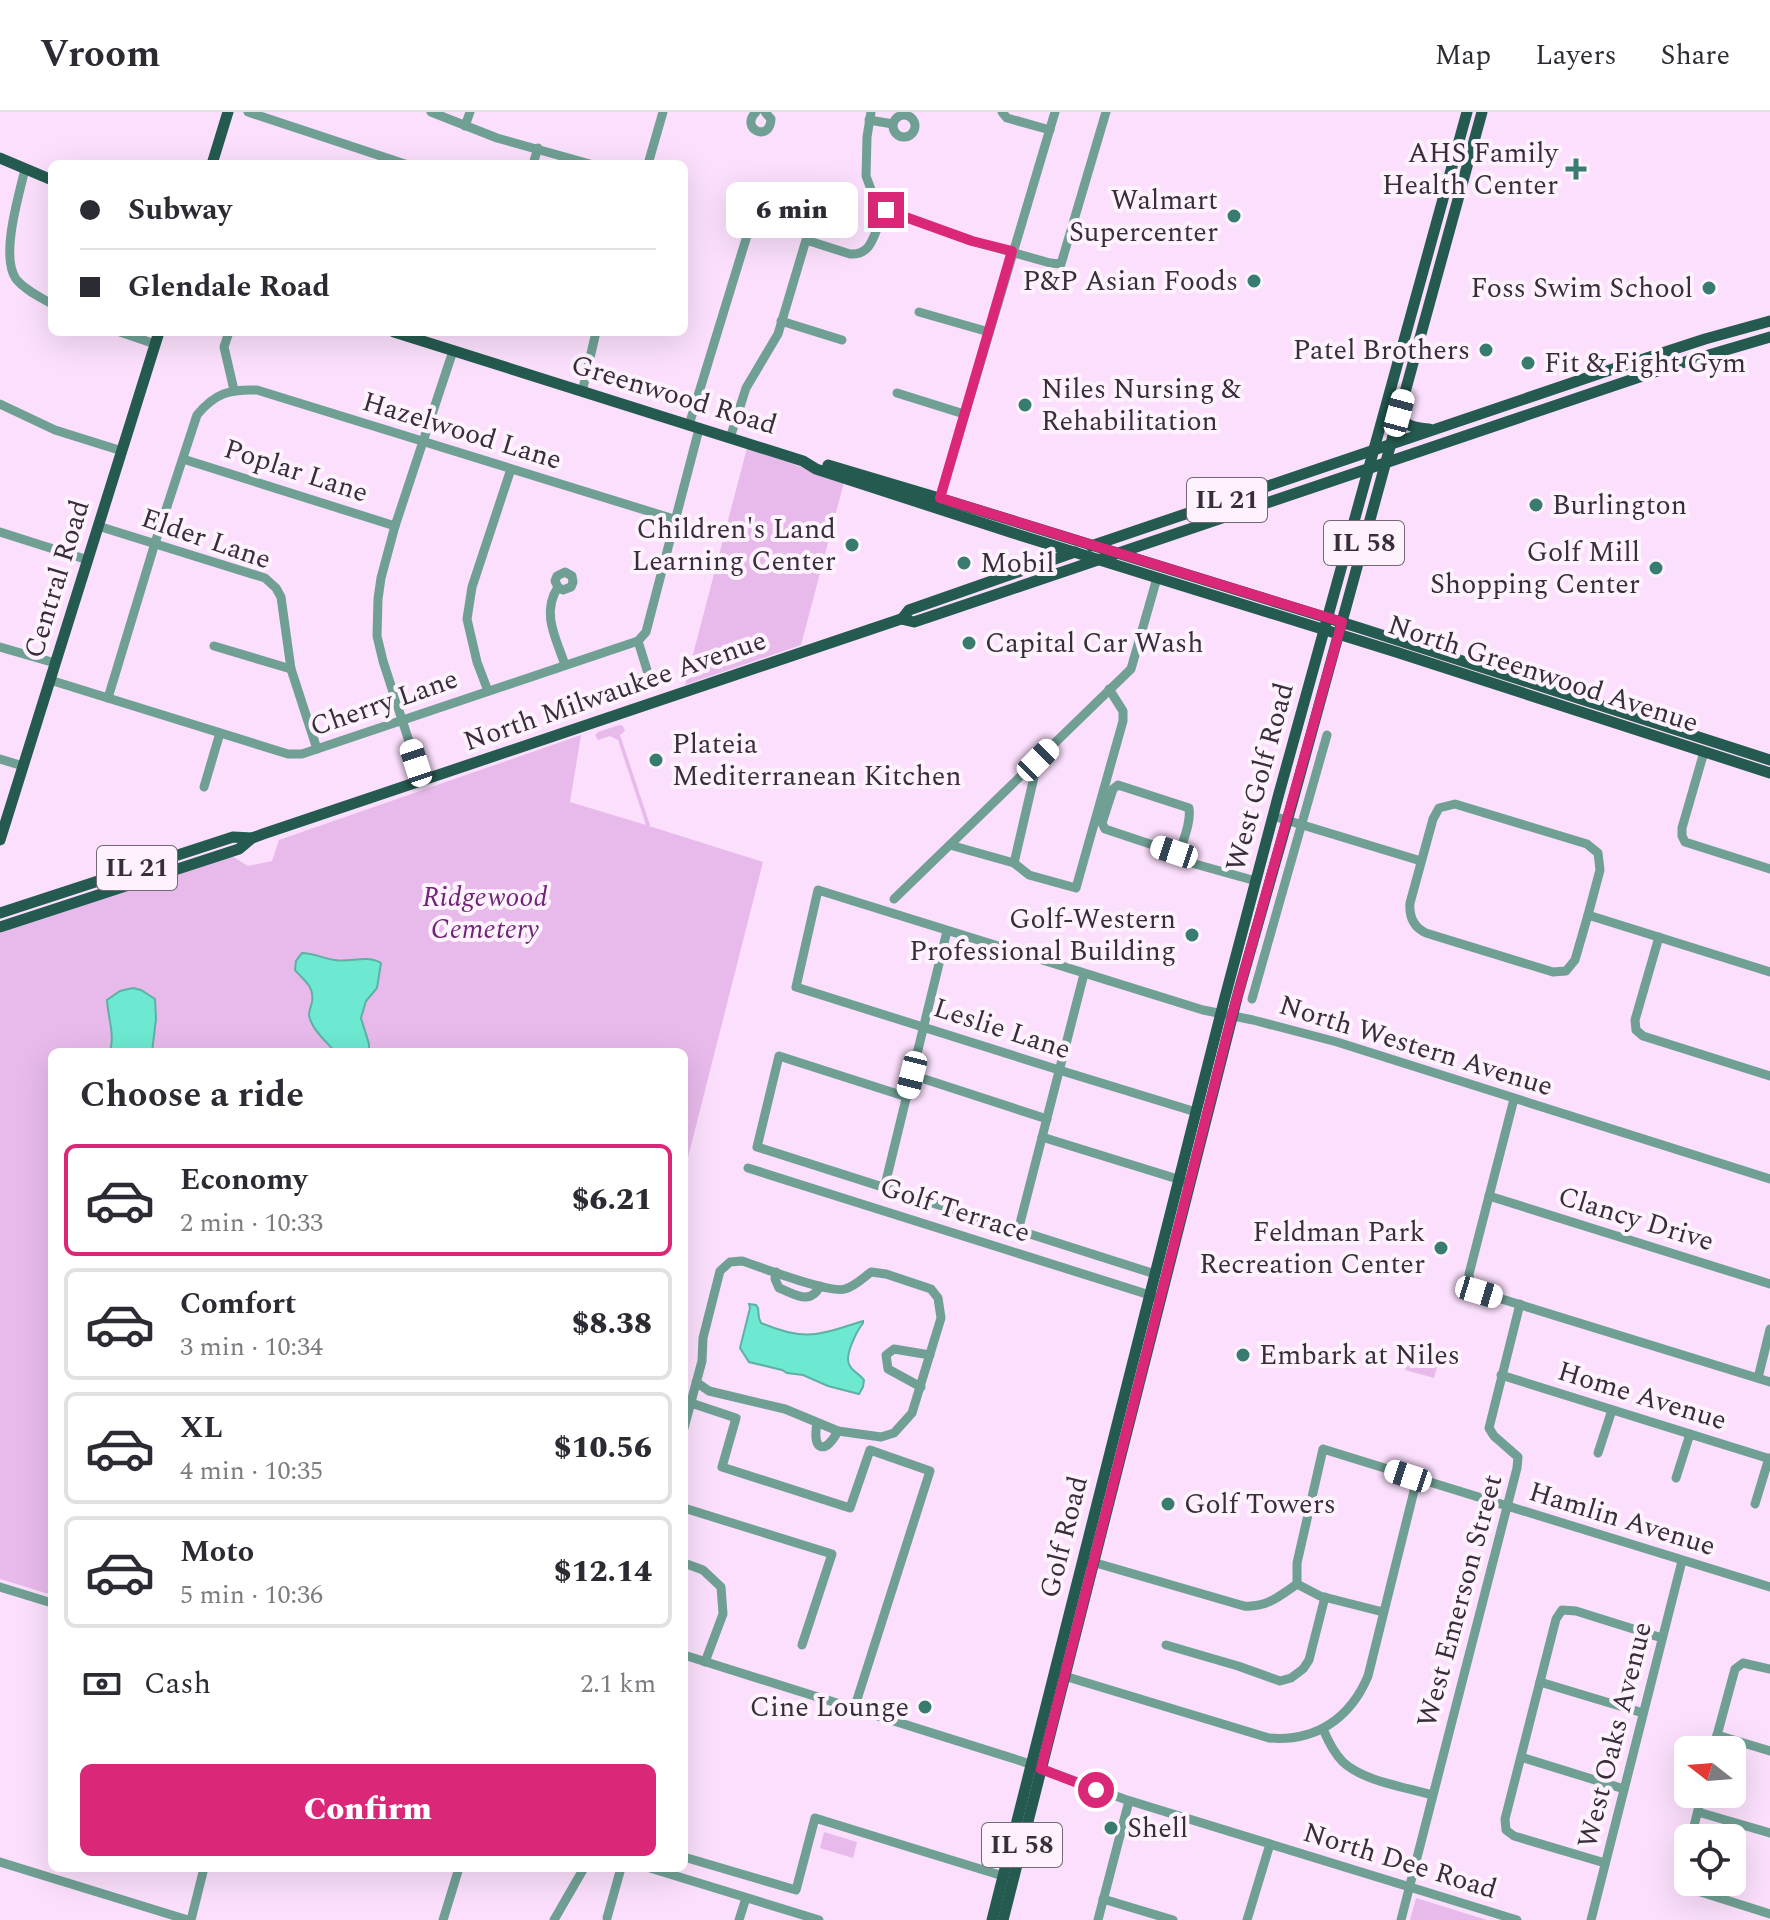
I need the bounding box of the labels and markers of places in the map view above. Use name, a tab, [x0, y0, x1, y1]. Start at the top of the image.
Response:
place label: AHS Family Health Center	[1382, 132, 1560, 207]
marker: AHS Family Health Center	[1565, 158, 1587, 180]
place label: Walmart Supercenter	[1069, 179, 1218, 254]
marker: Walmart Supercenter	[1225, 207, 1243, 225]
place label: P&P Asian Foods	[1023, 260, 1238, 303]
place label: Foss Swim School	[1471, 267, 1693, 310]
marker: P&P Asian Foods	[1245, 272, 1263, 290]
marker: Foss Swim School	[1700, 279, 1718, 297]
place label: Patel Brothers	[1293, 329, 1470, 372]
marker: Patel Brothers	[1477, 341, 1495, 359]
place label: Fit & Fight Gym	[1544, 342, 1746, 385]
marker: Fit & Fight Gym	[1519, 354, 1537, 372]
place label: Niles Nursing & Rehabilitation	[1041, 368, 1242, 443]
marker: Niles Nursing & Rehabilitation	[1016, 396, 1034, 414]
place label: Burlington	[1552, 484, 1687, 527]
marker: Burlington	[1527, 496, 1545, 514]
place label: Children's Land Learning Center	[632, 508, 836, 583]
place label: Golf Mill Shopping Center	[1430, 531, 1640, 606]
marker: Children's Land Learning Center	[843, 536, 861, 554]
place label: Mobil	[980, 542, 1055, 585]
marker: Mobil	[955, 554, 973, 572]
marker: Golf Mill Shopping Center	[1647, 559, 1665, 577]
place label: Capital Car Wash	[985, 622, 1204, 665]
marker: Capital Car Wash	[960, 634, 978, 652]
place label: Plateia Mediterranean Kitchen	[672, 723, 962, 798]
marker: Plateia Mediterranean Kitchen	[647, 751, 665, 769]
place label: Golf-Western Professional Building	[909, 898, 1176, 973]
marker: Golf-Western Professional Building	[1183, 926, 1201, 944]
place label: Feldman Park Recreation Center	[1199, 1211, 1425, 1286]
marker: Feldman Park Recreation Center	[1432, 1239, 1450, 1257]
place label: Embark at Niles	[1259, 1334, 1460, 1377]
marker: Embark at Niles	[1234, 1346, 1252, 1364]
place label: Golf Towers	[1184, 1483, 1336, 1526]
marker: Golf Towers	[1159, 1495, 1177, 1513]
place label: Cine Lounge	[750, 1686, 909, 1729]
marker: Cine Lounge	[916, 1698, 934, 1716]
place label: Shell	[1127, 1807, 1188, 1850]
marker: Shell	[1102, 1819, 1120, 1837]

